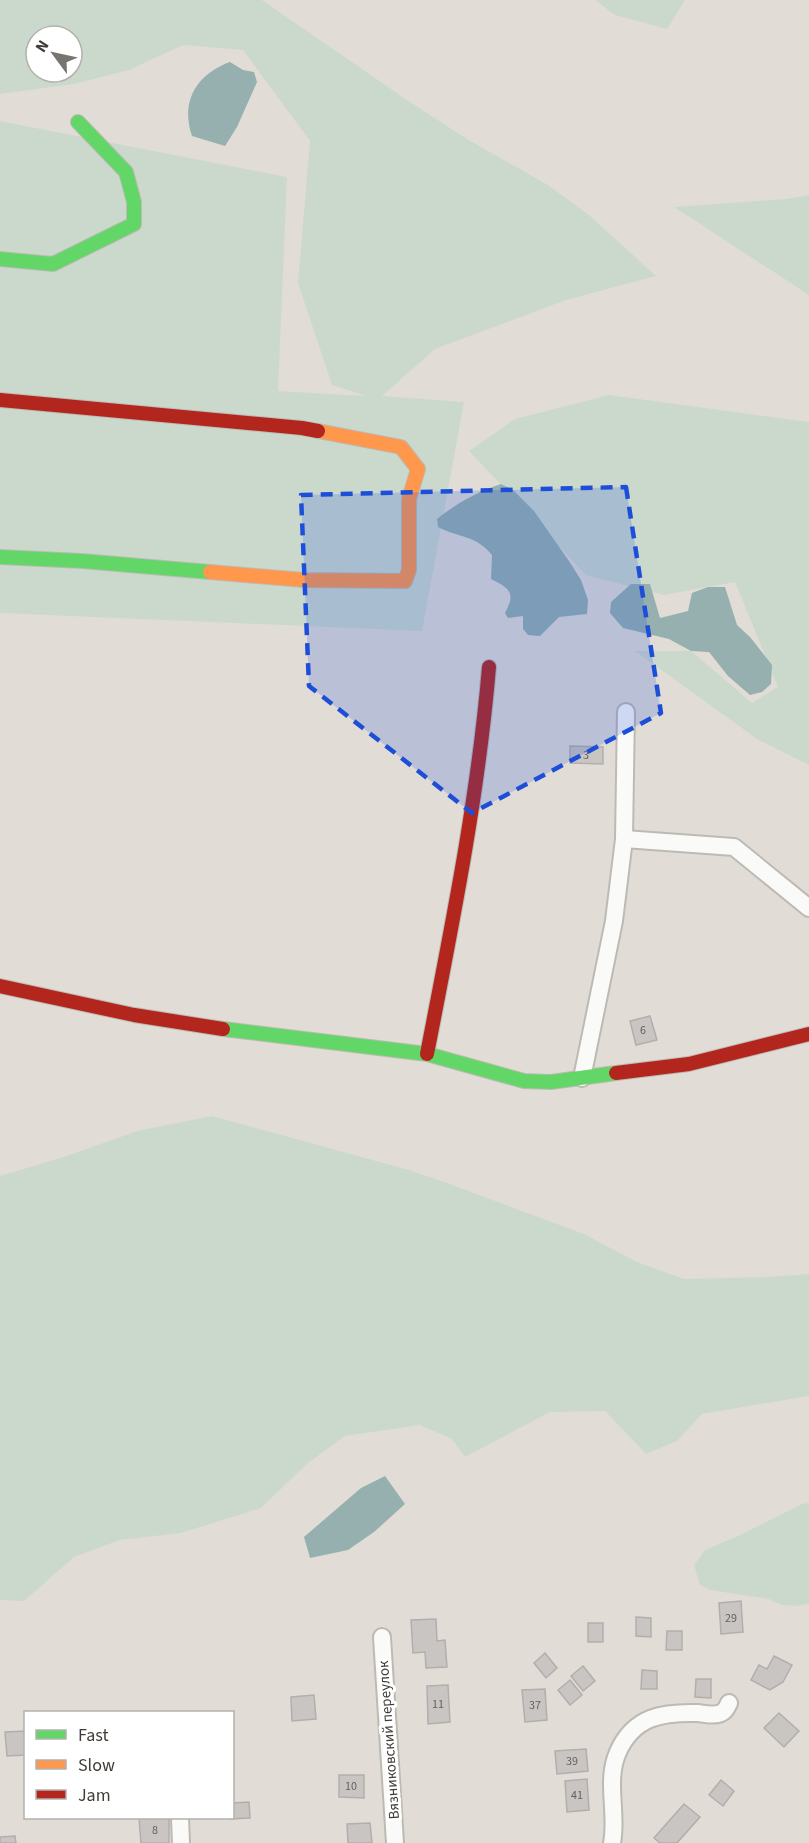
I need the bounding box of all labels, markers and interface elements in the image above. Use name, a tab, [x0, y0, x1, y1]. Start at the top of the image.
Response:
north arrow	[24, 24, 84, 84]
text: N	[30, 36, 54, 57]
house number: 3	[583, 747, 589, 764]
house number: 6	[640, 1022, 646, 1039]
house number: 29	[725, 1610, 737, 1627]
street label: Вязниковский переулок	[373, 1659, 405, 1820]
house number: 11	[432, 1696, 444, 1713]
house number: 37	[529, 1697, 541, 1714]
legend	[24, 1711, 234, 1819]
text: Fast	[78, 1723, 109, 1748]
text: Slow	[78, 1753, 115, 1778]
house number: 39	[566, 1753, 578, 1770]
house number: 10	[345, 1778, 357, 1795]
text: Jam	[78, 1783, 111, 1808]
house number: 41	[571, 1787, 583, 1804]
house number: 8	[152, 1822, 158, 1839]

